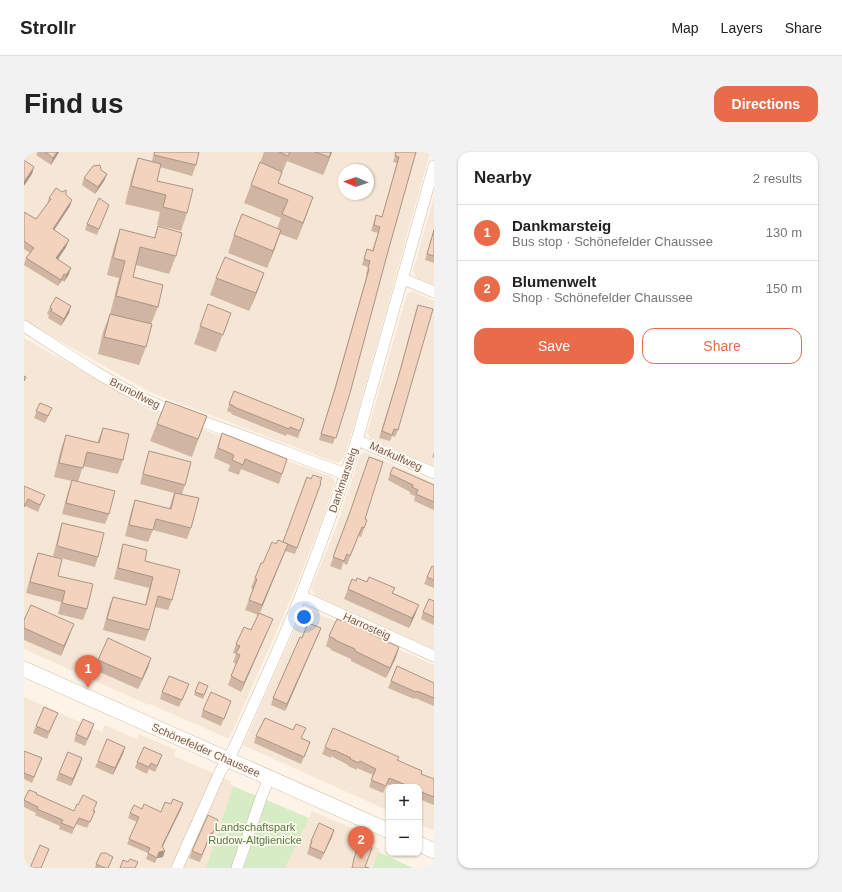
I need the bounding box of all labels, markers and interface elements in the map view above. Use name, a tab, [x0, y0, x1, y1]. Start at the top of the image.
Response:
text: Strollr	[20, 17, 76, 38]
text: Map	[671, 20, 699, 36]
text: Layers	[721, 20, 763, 36]
text: Share	[785, 20, 822, 36]
button: Directions	[714, 86, 818, 122]
text: Find us	[24, 88, 124, 119]
north arrow	[338, 164, 374, 200]
text: Nearby	[474, 168, 532, 187]
text: 2 results	[753, 171, 802, 186]
text: Dankmarsteig	[512, 217, 611, 234]
text: 1	[483, 225, 491, 240]
text: 130 m	[766, 225, 802, 240]
text: Bus stop · Schönefelder Chaussee	[512, 234, 713, 249]
text: Blumenwelt	[512, 273, 596, 290]
text: 2	[483, 281, 491, 296]
text: 150 m	[766, 281, 802, 296]
text: Shop · Schönefelder Chaussee	[512, 290, 693, 305]
button: Save	[474, 328, 634, 364]
button: Share	[642, 328, 802, 364]
street label: Brunolfweg	[108, 375, 162, 411]
street label: Markulfweg	[368, 439, 424, 473]
street label: Dankmarsteig	[326, 446, 360, 514]
your location	[294, 607, 314, 627]
street label: Harrosteig	[341, 610, 393, 642]
pin: 1	[75, 655, 101, 688]
street label: Schönefelder Chaussee	[150, 721, 262, 779]
map controls	[386, 784, 422, 856]
button: +	[386, 784, 422, 820]
button: −	[386, 820, 422, 856]
park label: Landschaftspark Rudow-Altglienicke	[208, 821, 302, 846]
pin: 2	[348, 826, 374, 859]

